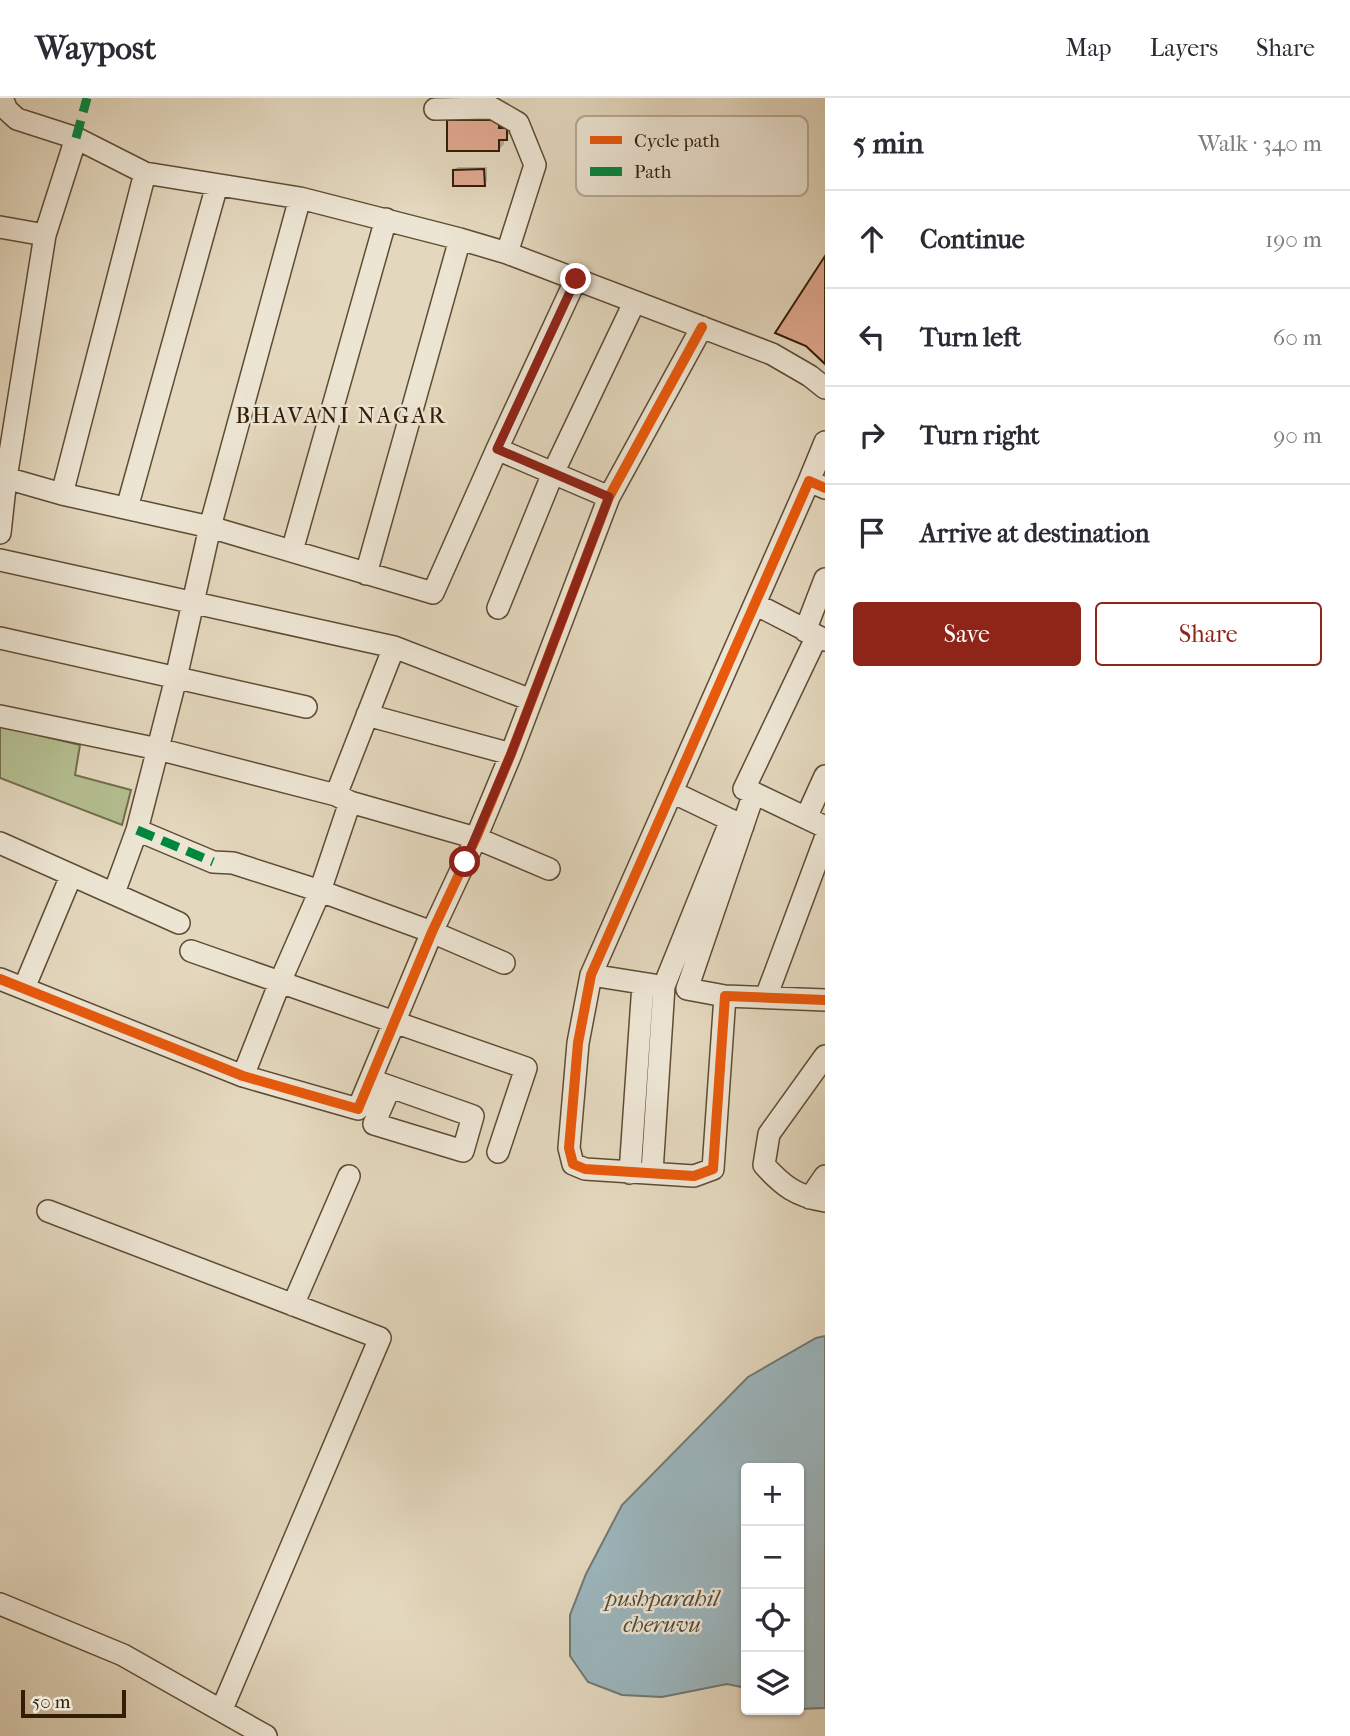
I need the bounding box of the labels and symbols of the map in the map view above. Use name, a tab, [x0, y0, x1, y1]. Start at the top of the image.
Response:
legend	[576, 116, 808, 196]
text: Cycle path	[634, 130, 720, 152]
text: Path	[634, 161, 672, 183]
route end	[560, 263, 591, 294]
district label: BHAVANI NAGAR	[235, 402, 447, 429]
route start	[449, 846, 480, 877]
water label: pushparahil cheruvu	[601, 1585, 721, 1638]
scale bar	[21, 1687, 126, 1719]

